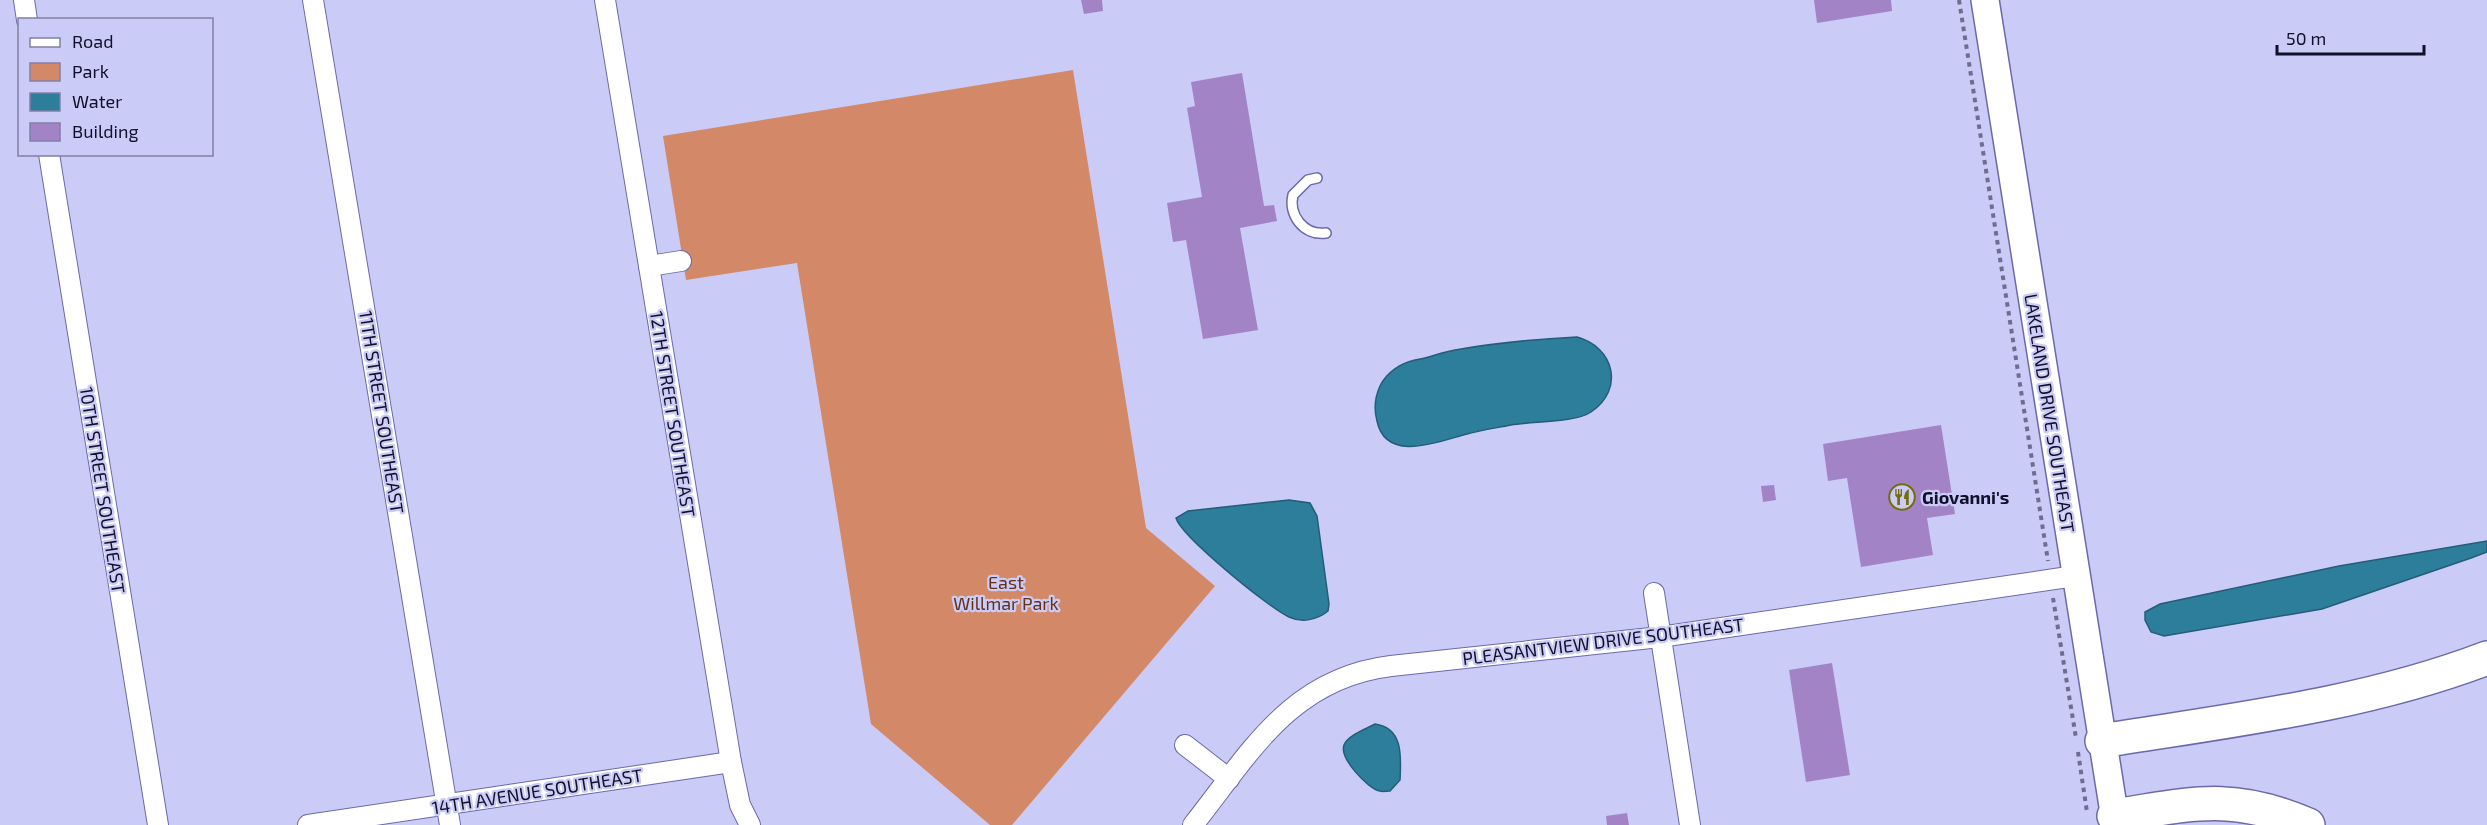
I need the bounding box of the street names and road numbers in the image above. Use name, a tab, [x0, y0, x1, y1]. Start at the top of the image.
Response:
street label: LAKELAND DRIVE SOUTHEAST	[2020, 292, 2080, 534]
street label: 11TH STREET SOUTHEAST	[355, 309, 409, 516]
street label: 12TH STREET SOUTHEAST	[646, 310, 700, 519]
street label: 10TH STREET SOUTHEAST	[76, 385, 130, 595]
street label: PLEASANTVIEW DRIVE SOUTHEAST	[1461, 613, 1746, 669]
street label: 14TH AVENUE SOUTHEAST	[430, 763, 644, 819]

